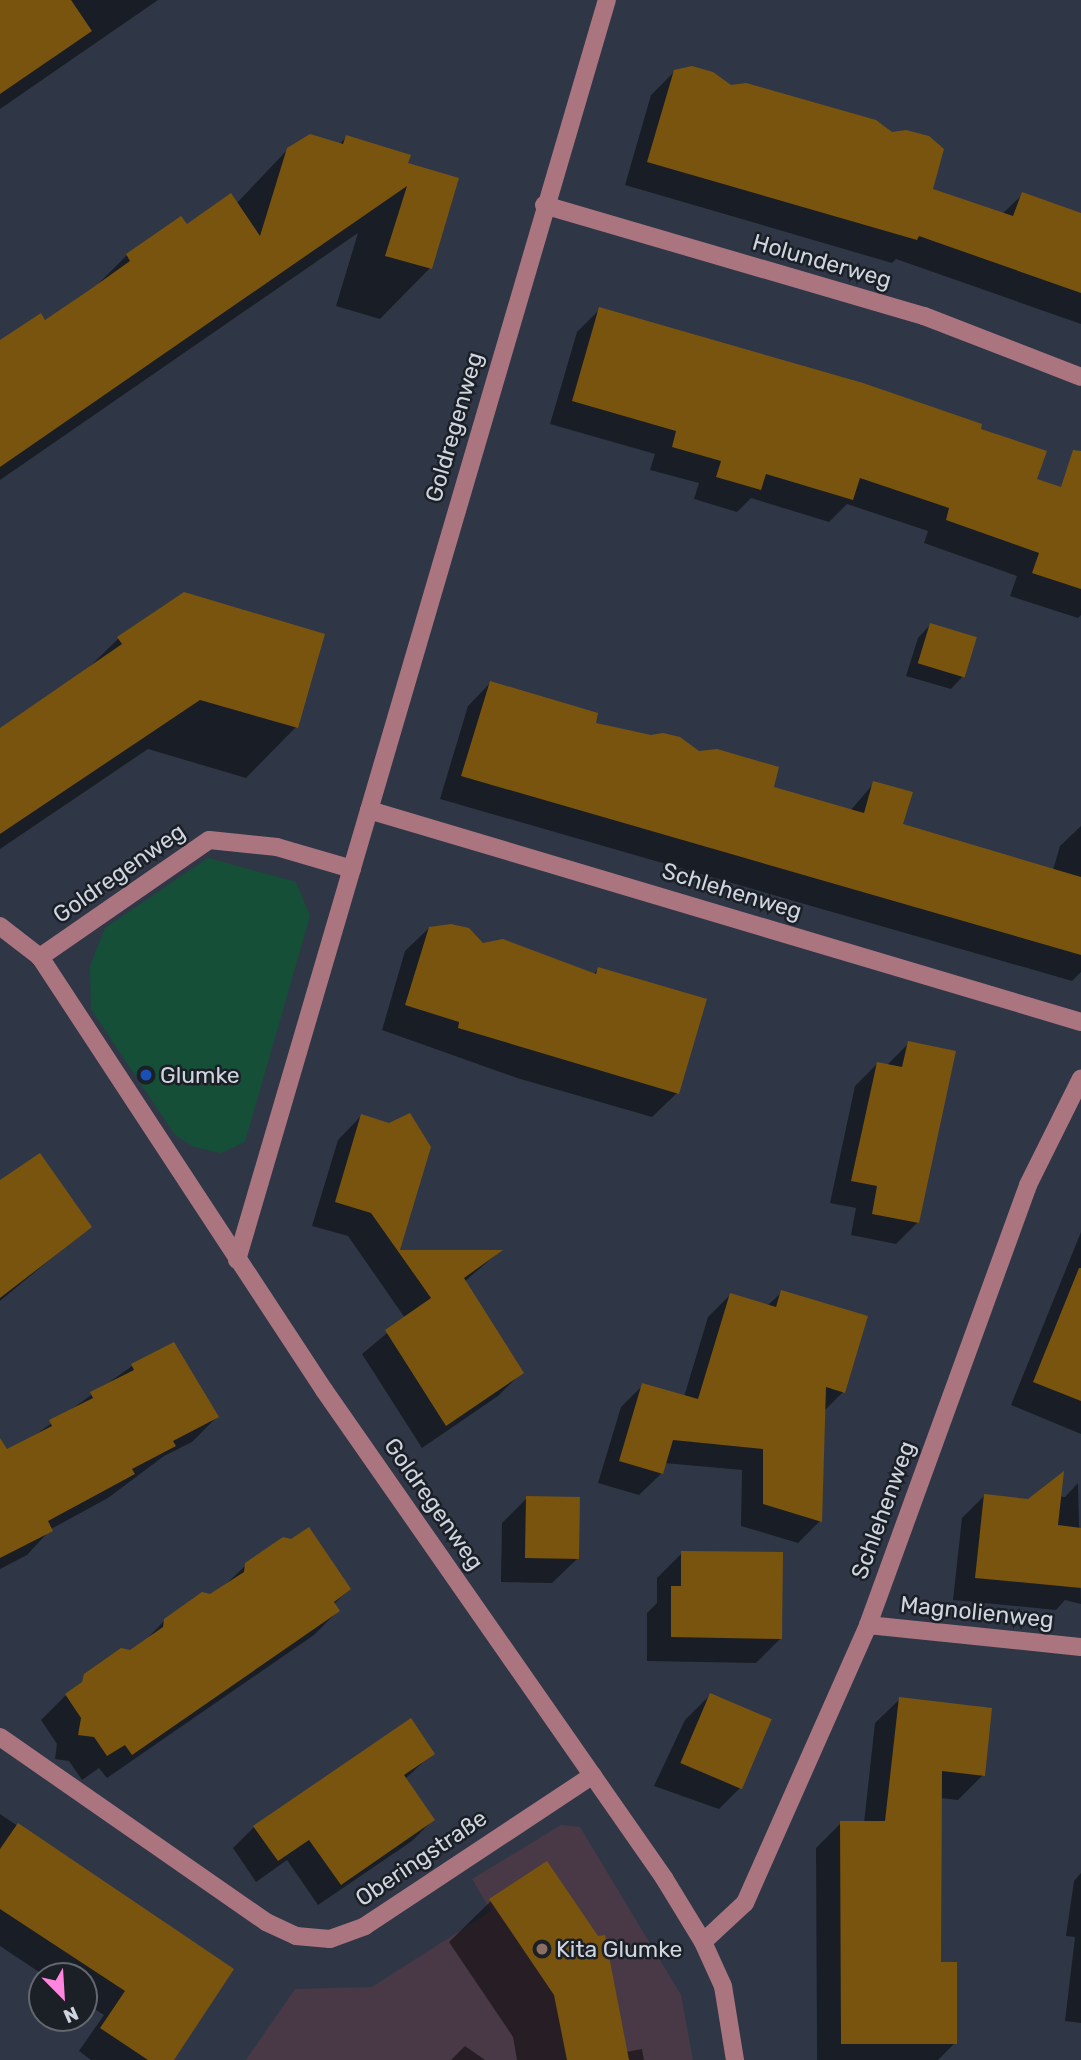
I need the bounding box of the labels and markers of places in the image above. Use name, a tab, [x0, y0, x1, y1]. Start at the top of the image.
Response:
place label: Glumke	[160, 1061, 240, 1089]
marker: Glumke	[138, 1067, 154, 1083]
place label: Kita Glumke	[556, 1935, 682, 1963]
marker: Kita Glumke	[534, 1941, 550, 1957]

